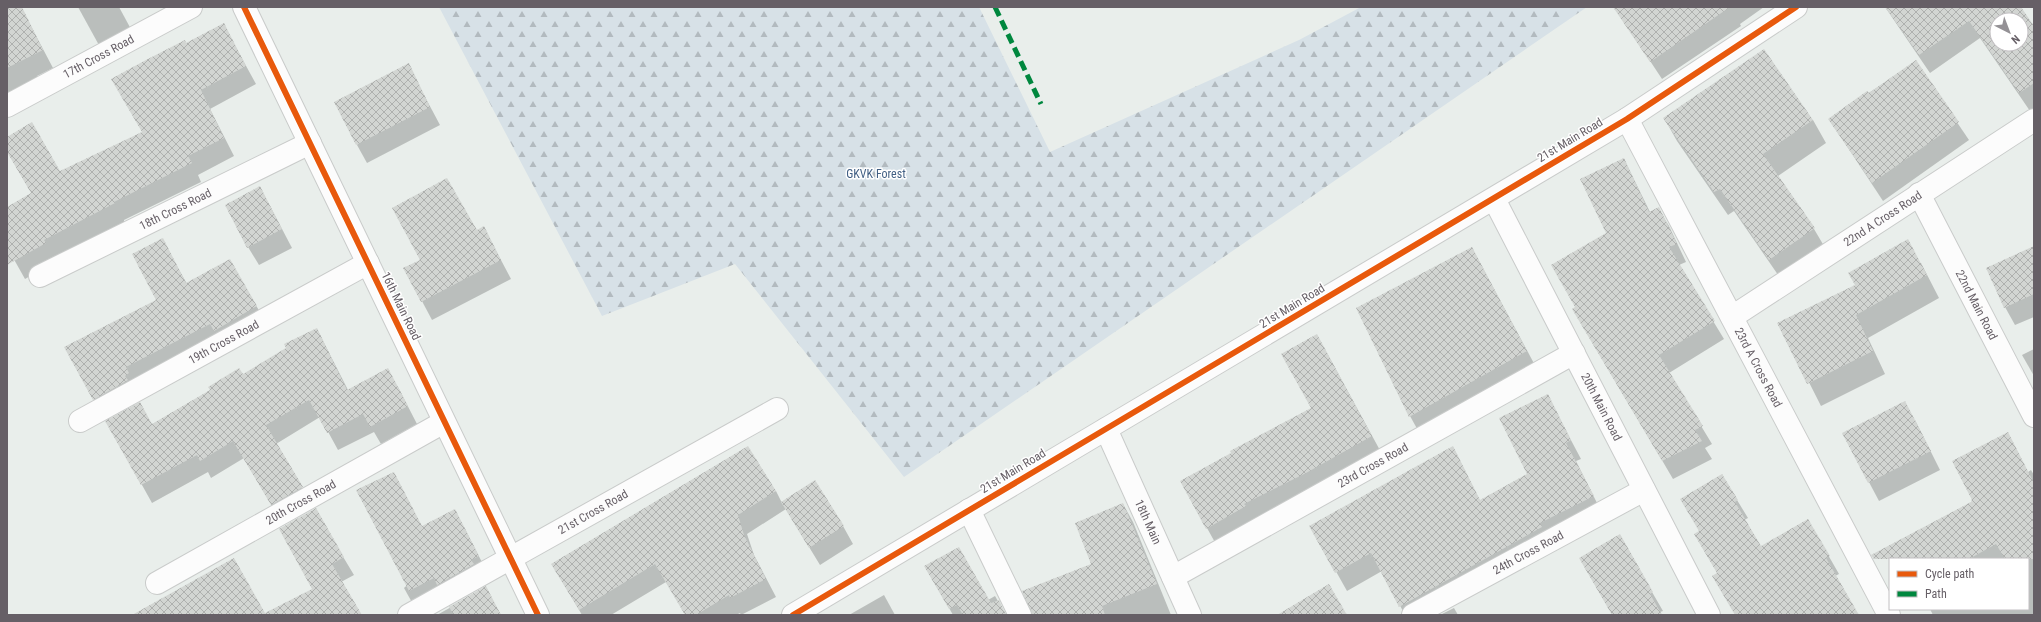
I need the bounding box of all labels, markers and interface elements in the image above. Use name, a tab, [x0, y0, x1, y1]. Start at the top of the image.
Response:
north arrow	[1989, 12, 2029, 52]
street label: 17th Cross Road	[61, 32, 136, 81]
text: N	[2008, 32, 2022, 46]
street label: 21st Main Road	[1535, 115, 1605, 165]
park label: GKVK Forest	[846, 167, 906, 181]
street label: 18th Cross Road	[137, 186, 214, 233]
street label: 22nd A Cross Road	[1841, 188, 1924, 249]
street label: 22nd Main Road	[1953, 268, 2000, 342]
street label: 16th Main Road	[378, 270, 424, 342]
street label: 21st Main Road	[1257, 281, 1327, 331]
street label: 19th Cross Road	[186, 317, 261, 367]
street label: 23rd A Cross Road	[1731, 325, 1785, 410]
street label: 20th Main Road	[1578, 371, 1625, 443]
street label: 23rd Cross Road	[1335, 440, 1411, 491]
street label: 21st Main Road	[978, 446, 1048, 496]
street label: 20th Cross Road	[263, 477, 338, 528]
street label: 21st Cross Road	[556, 487, 631, 537]
street label: 18th Main	[1132, 497, 1164, 547]
street label: 24th Cross Road	[1490, 528, 1566, 577]
legend	[1889, 558, 2029, 610]
text: Cycle path	[1925, 567, 1975, 581]
text: Path	[1925, 587, 1947, 601]

